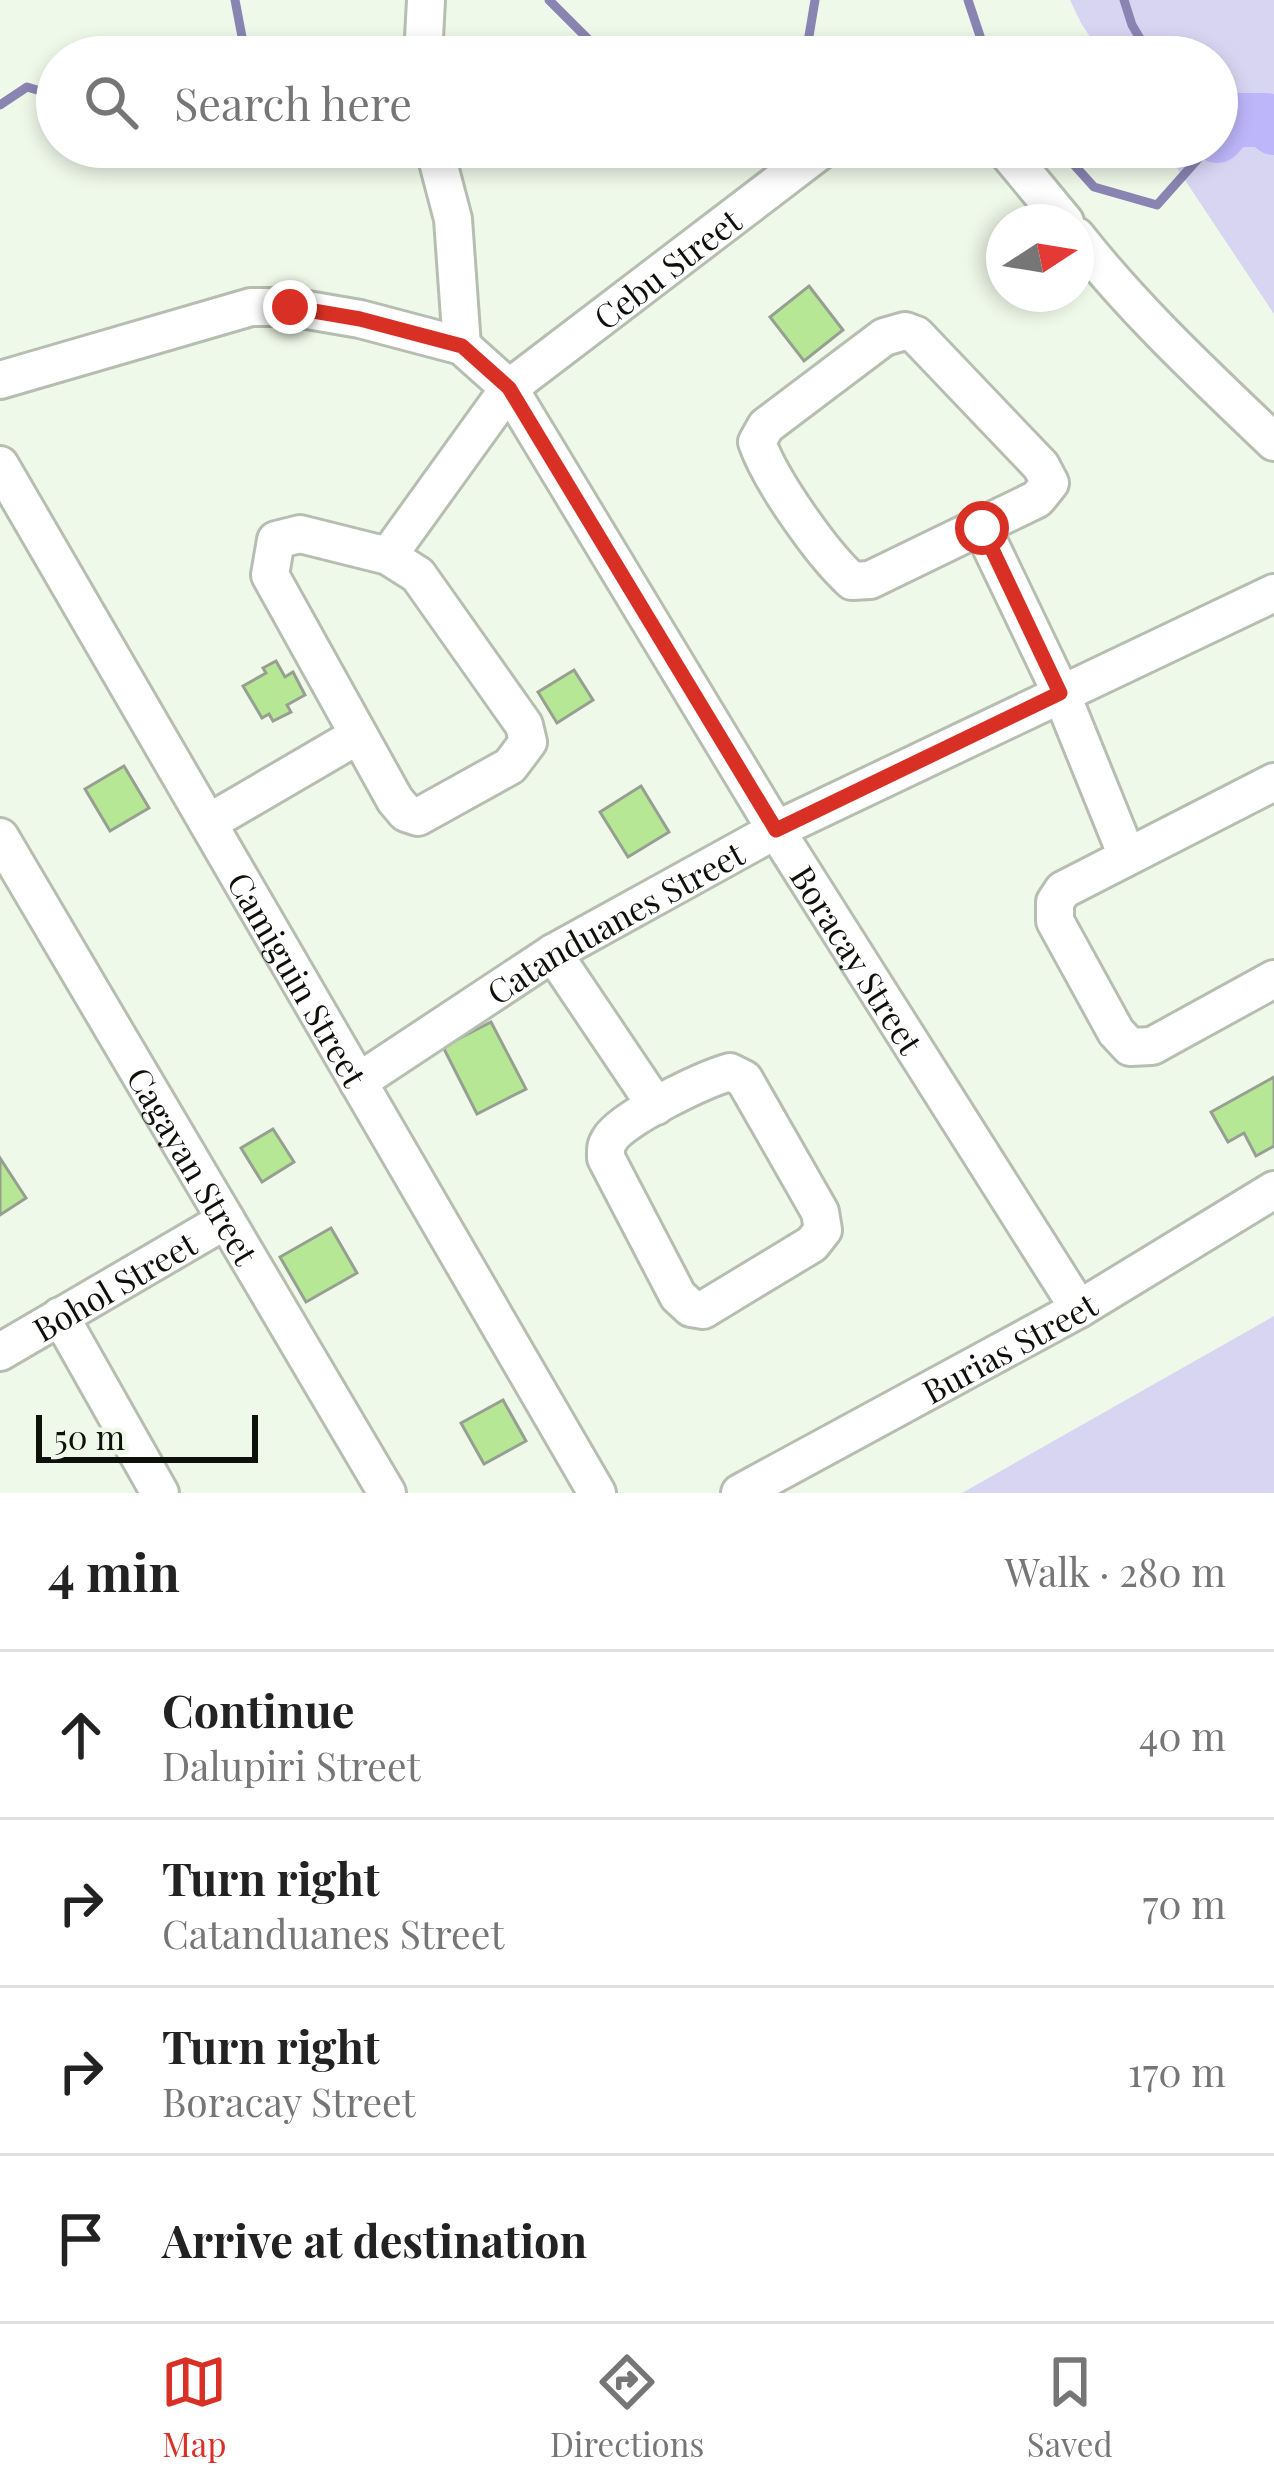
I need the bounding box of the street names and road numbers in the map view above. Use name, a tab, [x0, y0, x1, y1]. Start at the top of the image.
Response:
street label: Cebu Street	[584, 197, 750, 338]
street label: Catanduanes Street	[478, 830, 752, 1013]
street label: Boracay Street	[782, 857, 934, 1063]
street label: Camiguin Street	[219, 863, 379, 1095]
street label: Cagayan Street	[118, 1058, 270, 1273]
street label: Bohol Street	[24, 1220, 205, 1350]
street label: Burias Street	[914, 1281, 1106, 1412]

